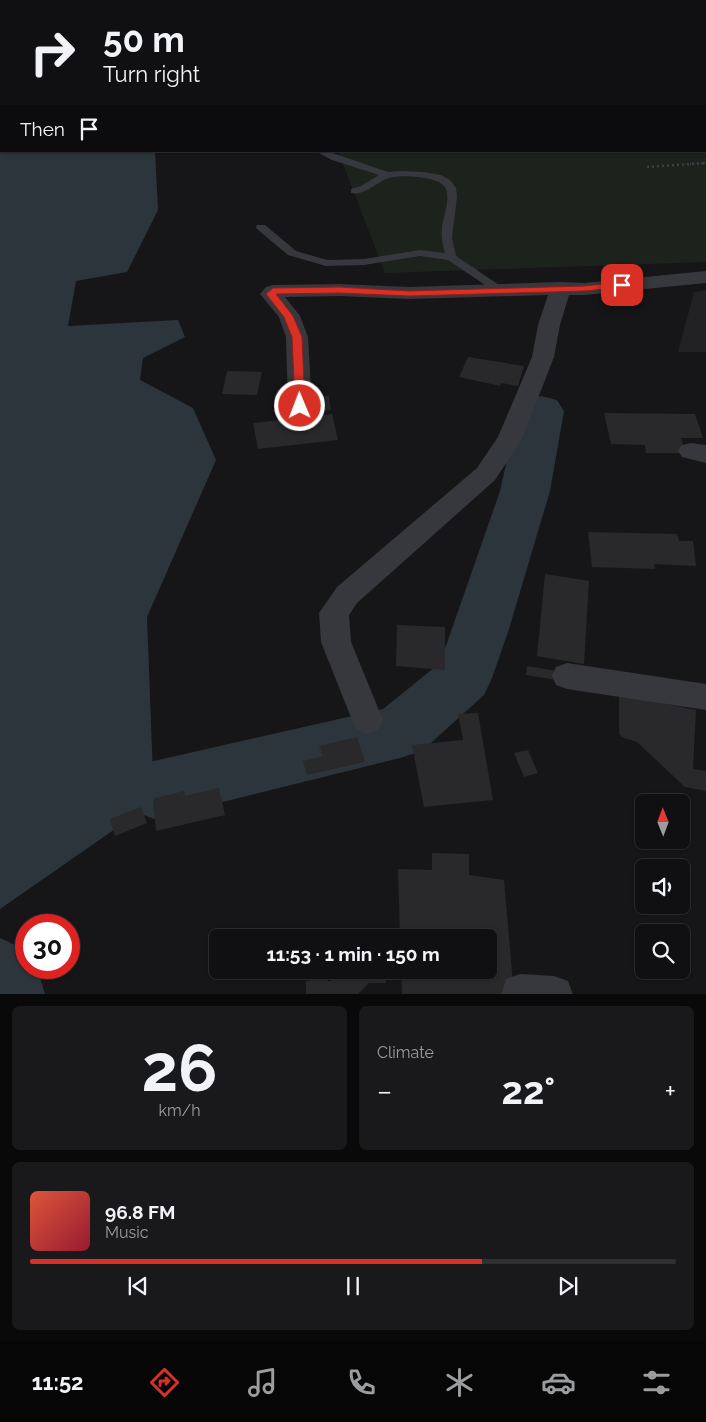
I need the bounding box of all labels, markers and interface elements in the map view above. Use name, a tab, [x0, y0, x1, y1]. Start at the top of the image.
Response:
text: 50 m	[103, 19, 185, 60]
icon: right	[20, 20, 85, 85]
text: Turn right	[103, 61, 200, 87]
icon: arrive	[75, 115, 103, 143]
text: Then	[20, 118, 65, 140]
pin	[601, 264, 643, 306]
icon: arrive	[608, 271, 636, 299]
position arrow	[273, 379, 325, 431]
north arrow	[635, 794, 690, 849]
map controls	[635, 794, 690, 979]
button: sound	[635, 859, 690, 914]
speed limit sign: 30	[15, 914, 80, 979]
button: search	[635, 924, 690, 979]
text: 11:53 · 1 min · 150 m	[266, 943, 440, 965]
text: 26	[141, 1030, 218, 1106]
text: Climate	[377, 1043, 434, 1062]
text: 22°	[502, 1068, 555, 1113]
text: −	[377, 1075, 392, 1108]
text: +	[664, 1075, 676, 1108]
text: km/h	[158, 1101, 201, 1120]
text: 96.8 FM	[105, 1201, 175, 1223]
text: Music	[105, 1223, 149, 1242]
icon: previous	[124, 1272, 152, 1300]
icon: pause	[339, 1272, 367, 1300]
icon: next	[554, 1272, 582, 1300]
icon: directions	[147, 1365, 182, 1400]
icon: music	[245, 1365, 280, 1400]
icon: phone	[344, 1365, 379, 1400]
icon: climate	[442, 1365, 477, 1400]
icon: car	[541, 1365, 576, 1400]
icon: filters	[639, 1365, 674, 1400]
text: 11:52	[32, 1369, 84, 1395]

